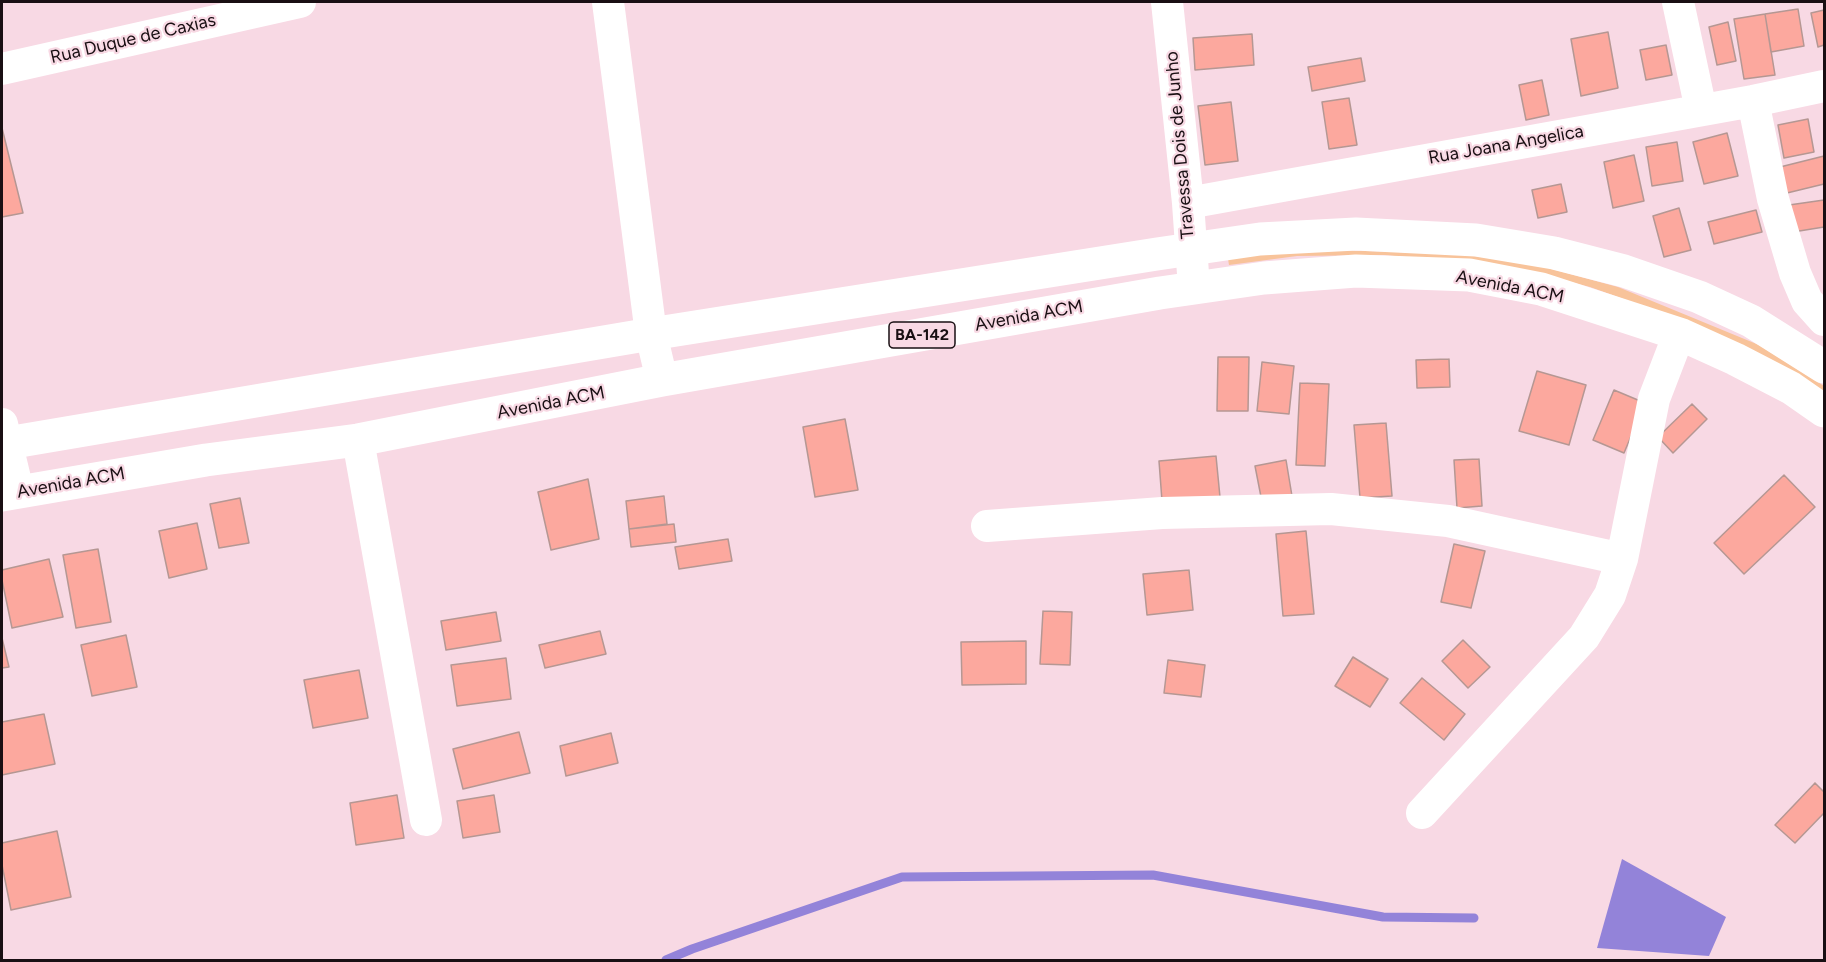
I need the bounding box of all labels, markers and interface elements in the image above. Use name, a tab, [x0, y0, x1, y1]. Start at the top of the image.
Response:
street label: Rua Duque de Caxias	[48, 9, 218, 69]
street label: Travessa Dois de Junho	[1161, 50, 1199, 240]
street label: Rua Joana Angelica	[1427, 121, 1585, 169]
street label: Avenida ACM	[1454, 266, 1566, 308]
street label: Avenida ACM	[973, 296, 1085, 336]
road number: BA-142	[889, 322, 955, 348]
street label: Avenida ACM	[495, 382, 607, 424]
street label: Avenida ACM	[15, 463, 127, 503]

